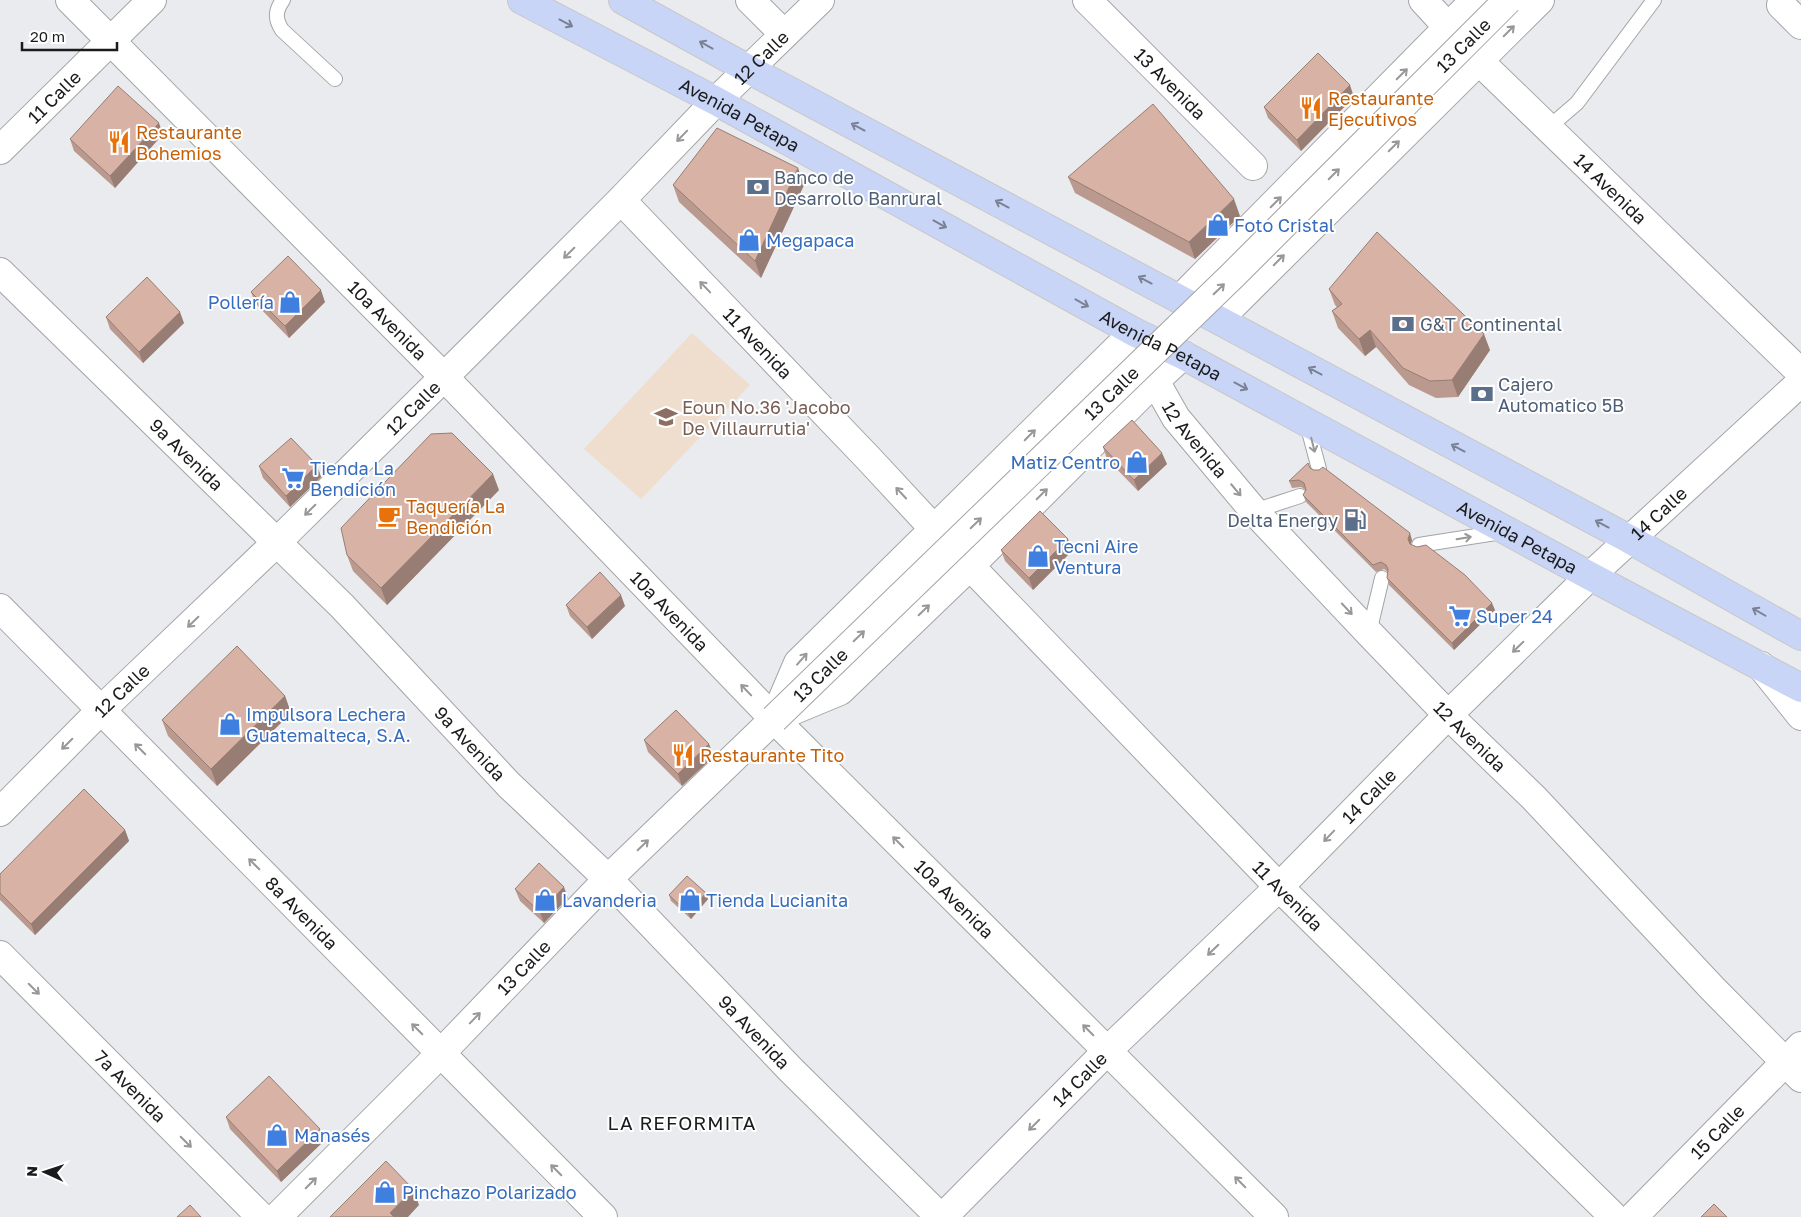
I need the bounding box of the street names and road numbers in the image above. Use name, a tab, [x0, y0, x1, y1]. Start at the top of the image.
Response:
street label: 13 Calle	[1431, 13, 1495, 77]
street label: 12 Calle	[729, 26, 793, 89]
street label: 13 Avenida	[1130, 43, 1211, 124]
street label: 11 Calle	[23, 66, 85, 128]
street label: Avenida Petapa	[676, 73, 804, 156]
street label: 14 Avenida	[1570, 148, 1651, 229]
street label: 10a Avenida	[344, 276, 432, 364]
street label: 11 Avenida	[719, 303, 797, 383]
street label: Avenida Petapa	[1096, 304, 1225, 385]
street label: 13 Calle	[1079, 361, 1143, 424]
street label: 12 Calle	[381, 376, 445, 439]
street label: 12 Avenida	[1158, 397, 1232, 482]
street label: 9a Avenida	[145, 414, 228, 495]
street label: 14 Calle	[1626, 482, 1691, 544]
street label: Avenida Petapa	[1454, 495, 1581, 578]
street label: 10a Avenida	[626, 566, 713, 656]
street label: 13 Calle	[788, 643, 852, 706]
street label: 12 Calle	[89, 659, 154, 722]
street label: 12 Avenida	[1429, 696, 1511, 776]
street label: 9a Avenida	[430, 702, 510, 785]
street label: 14 Calle	[1337, 764, 1401, 828]
street label: 10a Avenida	[910, 855, 999, 943]
street label: 11 Avenida	[1248, 856, 1328, 935]
street label: 8a Avenida	[261, 872, 343, 954]
street label: 13 Calle	[492, 935, 555, 999]
street label: 9a Avenida	[714, 990, 795, 1073]
street label: 7a Avenida	[90, 1046, 171, 1127]
street label: 14 Calle	[1047, 1047, 1111, 1111]
street label: 15 Calle	[1685, 1099, 1749, 1163]

